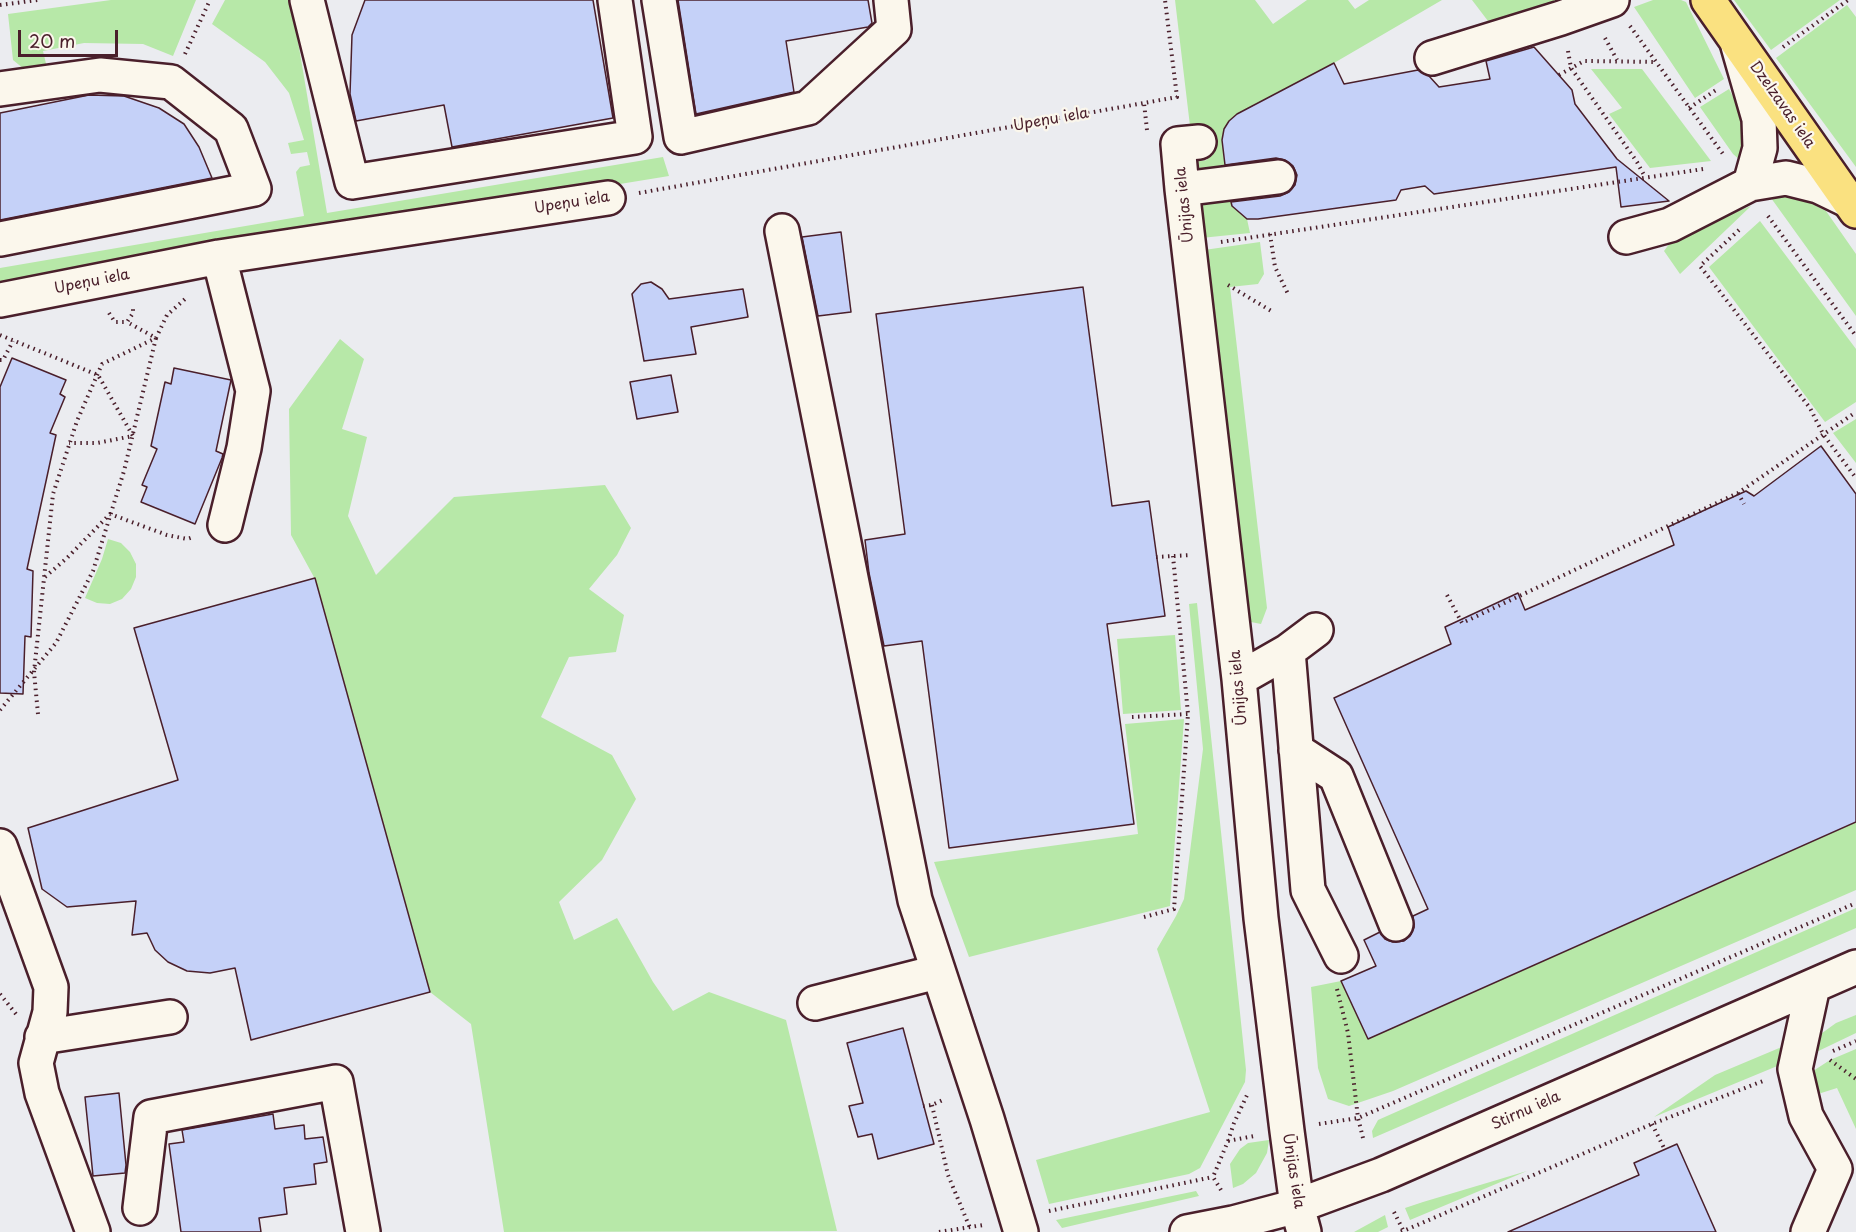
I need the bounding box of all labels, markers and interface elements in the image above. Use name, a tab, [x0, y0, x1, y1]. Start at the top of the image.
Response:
scale bar	[21, 18, 122, 56]
text: 20 m	[29, 27, 75, 54]
street label: Dzelzavas iela	[1745, 58, 1819, 152]
street label: Upeņu iela	[1012, 105, 1090, 135]
street label: Ūnijas iela	[1172, 166, 1198, 244]
street label: Upeņu iela	[533, 188, 611, 218]
street label: Upeņu iela	[53, 266, 131, 298]
street label: Ūnijas iela	[1227, 649, 1251, 727]
street label: Stirnu iela	[1489, 1088, 1563, 1134]
street label: Ūnijas iela	[1278, 1132, 1308, 1210]

